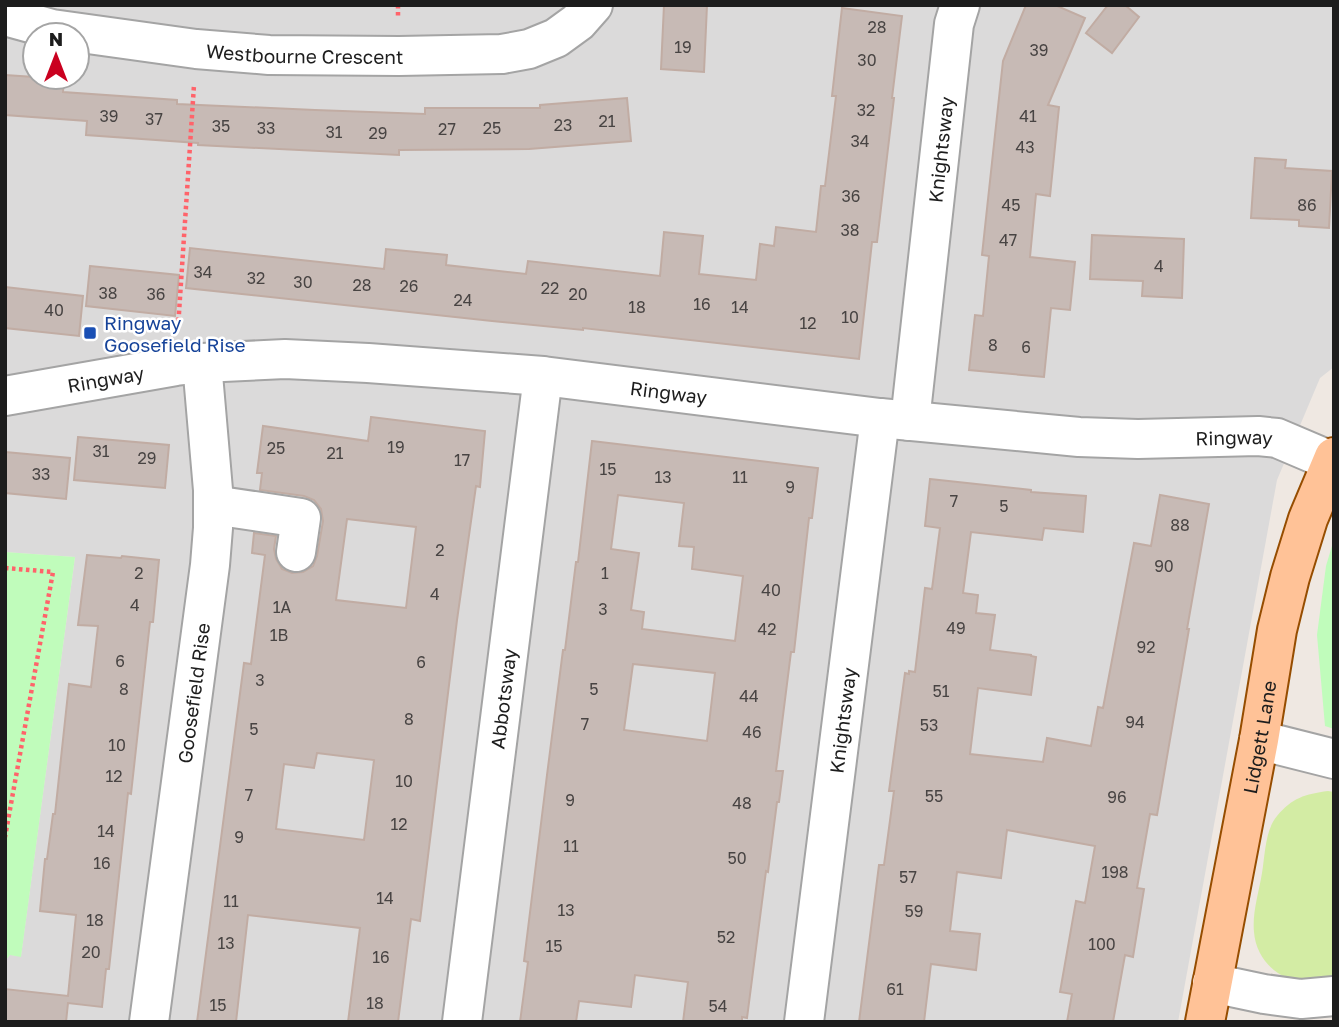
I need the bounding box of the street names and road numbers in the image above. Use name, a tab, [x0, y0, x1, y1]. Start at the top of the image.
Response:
street label: Westbourne Crescent	[205, 38, 404, 68]
street label: Knightsway	[923, 95, 957, 204]
street label: Ringway	[65, 360, 146, 396]
street label: Ringway	[629, 375, 709, 408]
street label: Ringway	[1195, 424, 1274, 449]
street label: Goosefield Rise	[172, 621, 214, 765]
street label: Abbotsway	[485, 647, 520, 750]
street label: Knightsway	[824, 666, 860, 775]
street label: Lidgett Lane	[1237, 679, 1280, 796]

